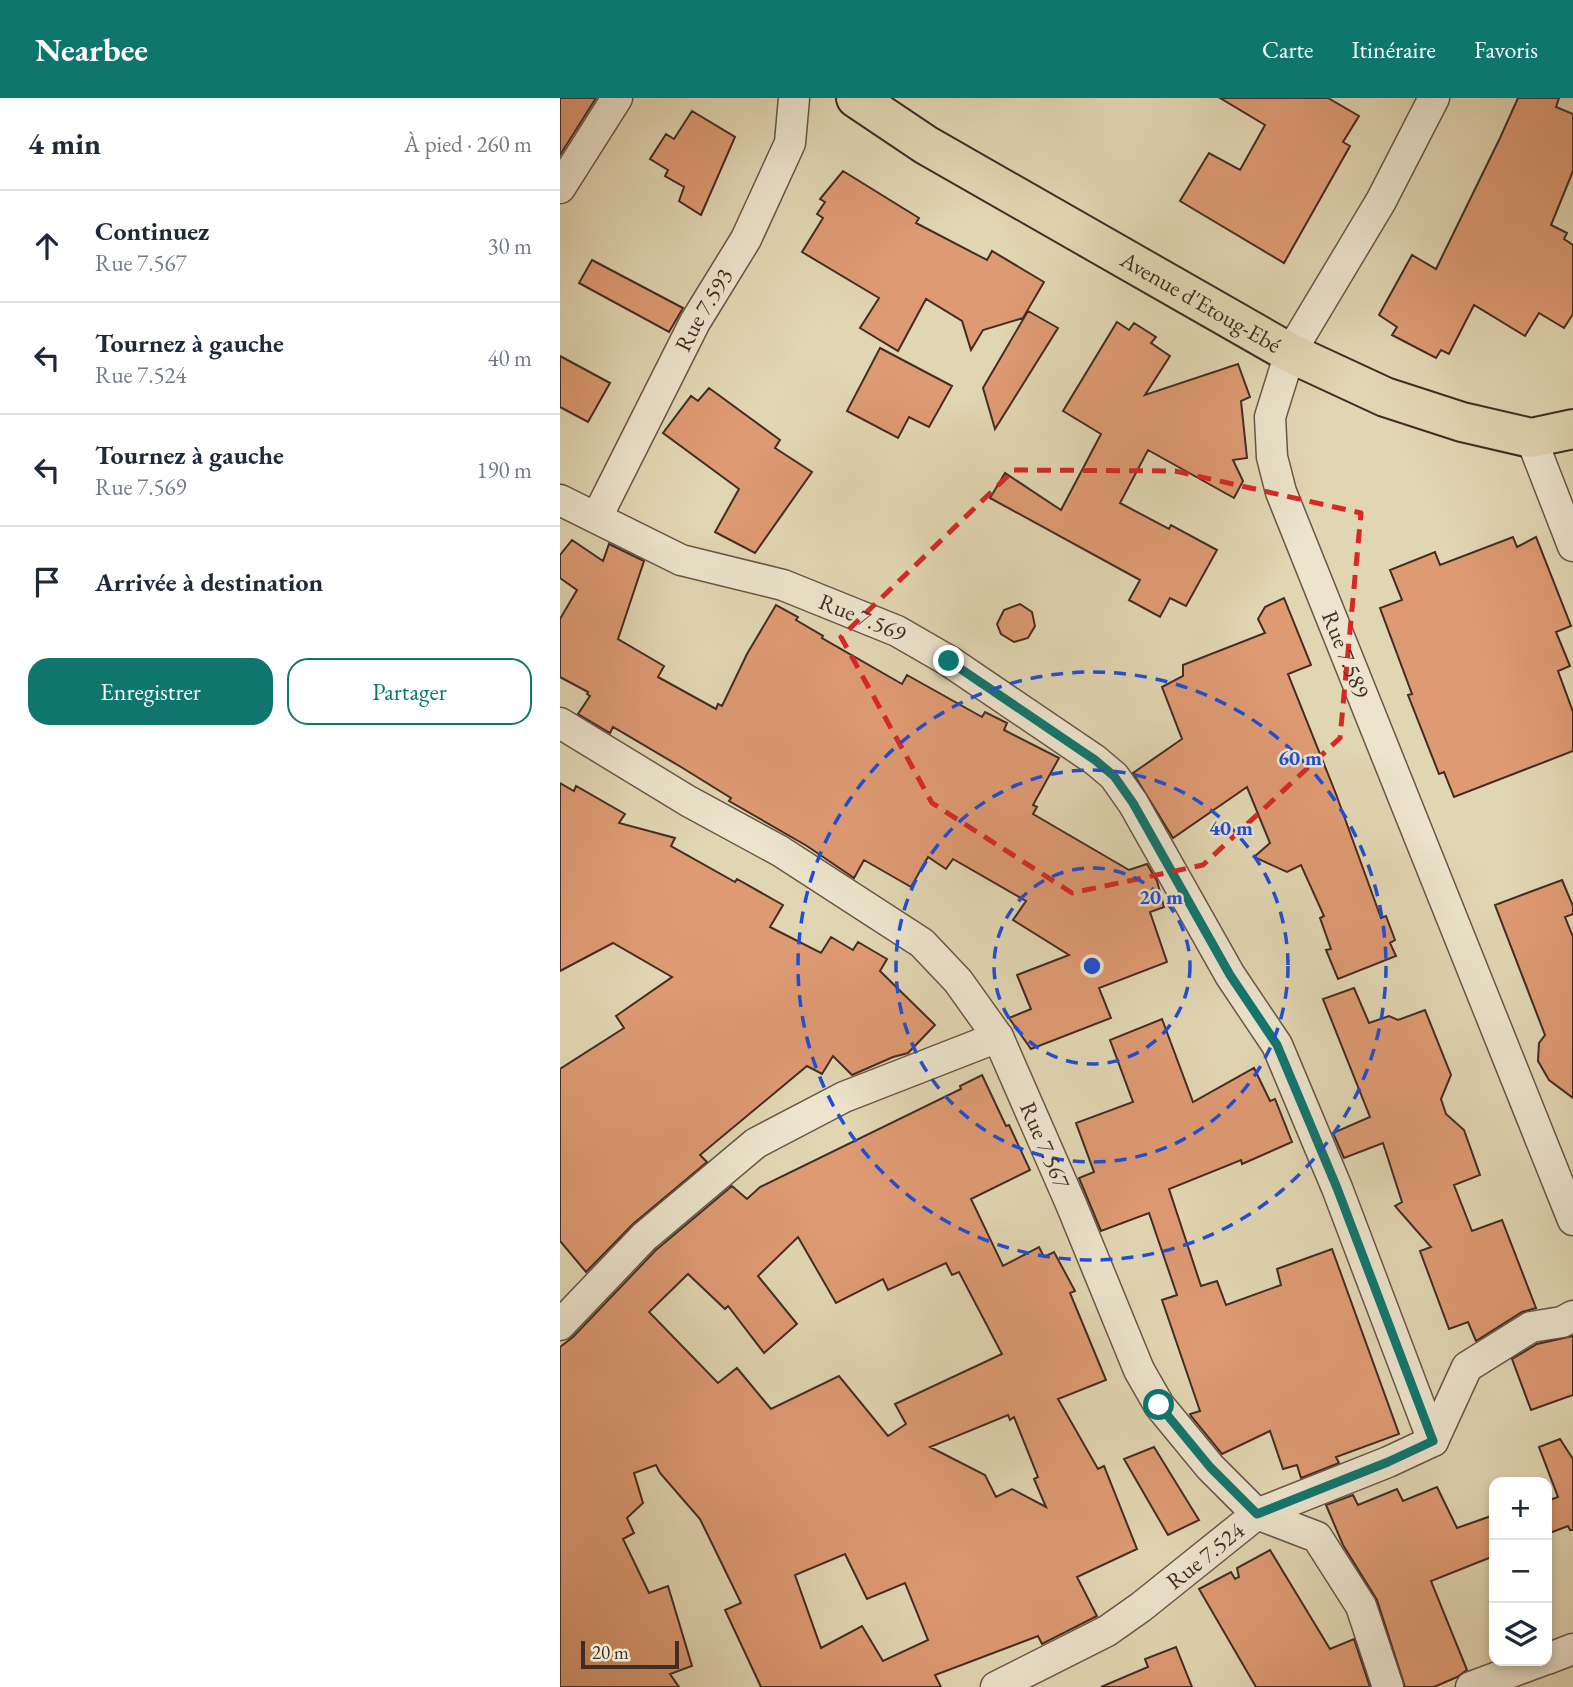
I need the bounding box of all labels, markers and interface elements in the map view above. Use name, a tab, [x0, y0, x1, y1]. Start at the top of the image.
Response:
text: Nearbee	[35, 28, 148, 71]
text: Carte	[1262, 34, 1313, 65]
text: Itinéraire	[1351, 34, 1436, 65]
text: Favoris	[1474, 34, 1538, 65]
text: 4 min	[28, 124, 101, 163]
text: À pied · 260 m	[404, 129, 532, 159]
text: Continuez	[95, 214, 209, 248]
icon: ahead	[28, 227, 66, 265]
text: 30 m	[487, 231, 532, 261]
street label: Avenue d'Etoug-Ebé	[1114, 244, 1287, 360]
text: Rue 7.567	[95, 248, 187, 278]
street label: Rue 7.593	[668, 263, 739, 356]
text: Tournez à gauche	[95, 326, 284, 360]
icon: left	[28, 339, 66, 377]
text: 40 m	[487, 343, 532, 373]
text: Rue 7.524	[95, 360, 187, 390]
text: Tournez à gauche	[95, 438, 284, 472]
icon: left	[28, 451, 66, 489]
text: 190 m	[476, 455, 532, 485]
text: Rue 7.569	[95, 472, 187, 502]
icon: arrive	[28, 563, 66, 601]
text: Arrivée à destination	[95, 565, 323, 599]
street label: Rue 7.569	[815, 586, 912, 648]
street label: Rue 7.589	[1315, 606, 1377, 702]
route end	[933, 645, 964, 676]
button: Enregistrer	[28, 658, 273, 725]
button: Partager	[287, 658, 532, 725]
text: 60 m	[1278, 744, 1322, 771]
text: 40 m	[1209, 814, 1253, 841]
text: 20 m	[1139, 883, 1183, 910]
centre of rings	[1080, 954, 1104, 978]
street label: Rue 7.567	[1013, 1097, 1078, 1194]
route start	[1143, 1389, 1174, 1420]
map controls	[1489, 1477, 1552, 1666]
button: +	[1489, 1477, 1552, 1540]
street label: Rue 7.524	[1160, 1515, 1251, 1596]
button: −	[1489, 1540, 1552, 1603]
button: layers	[1489, 1603, 1552, 1666]
scale bar	[581, 1638, 679, 1670]
text: 20 m	[592, 1640, 629, 1665]

